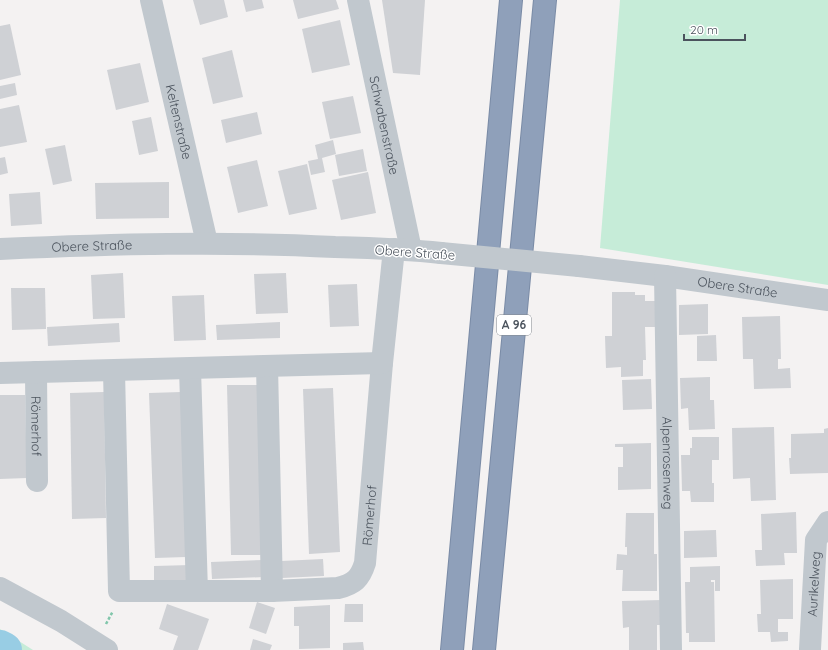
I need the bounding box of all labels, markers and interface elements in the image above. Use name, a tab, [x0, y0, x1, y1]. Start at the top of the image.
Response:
scale bar	[684, 16, 745, 42]
text: 20 m	[690, 22, 718, 37]
street label: Schwabenstraße	[366, 74, 403, 176]
street label: Keltenstraße	[163, 83, 195, 161]
street label: Obere Straße	[51, 236, 132, 255]
street label: Obere Straße	[374, 241, 456, 263]
street label: Obere Straße	[697, 273, 779, 300]
road number: A 96	[497, 315, 531, 335]
street label: Römerhof	[28, 396, 45, 457]
street label: Alpenrosenweg	[659, 416, 677, 510]
street label: Römerhof	[359, 484, 380, 546]
street label: Aurikelweg	[804, 551, 823, 617]

